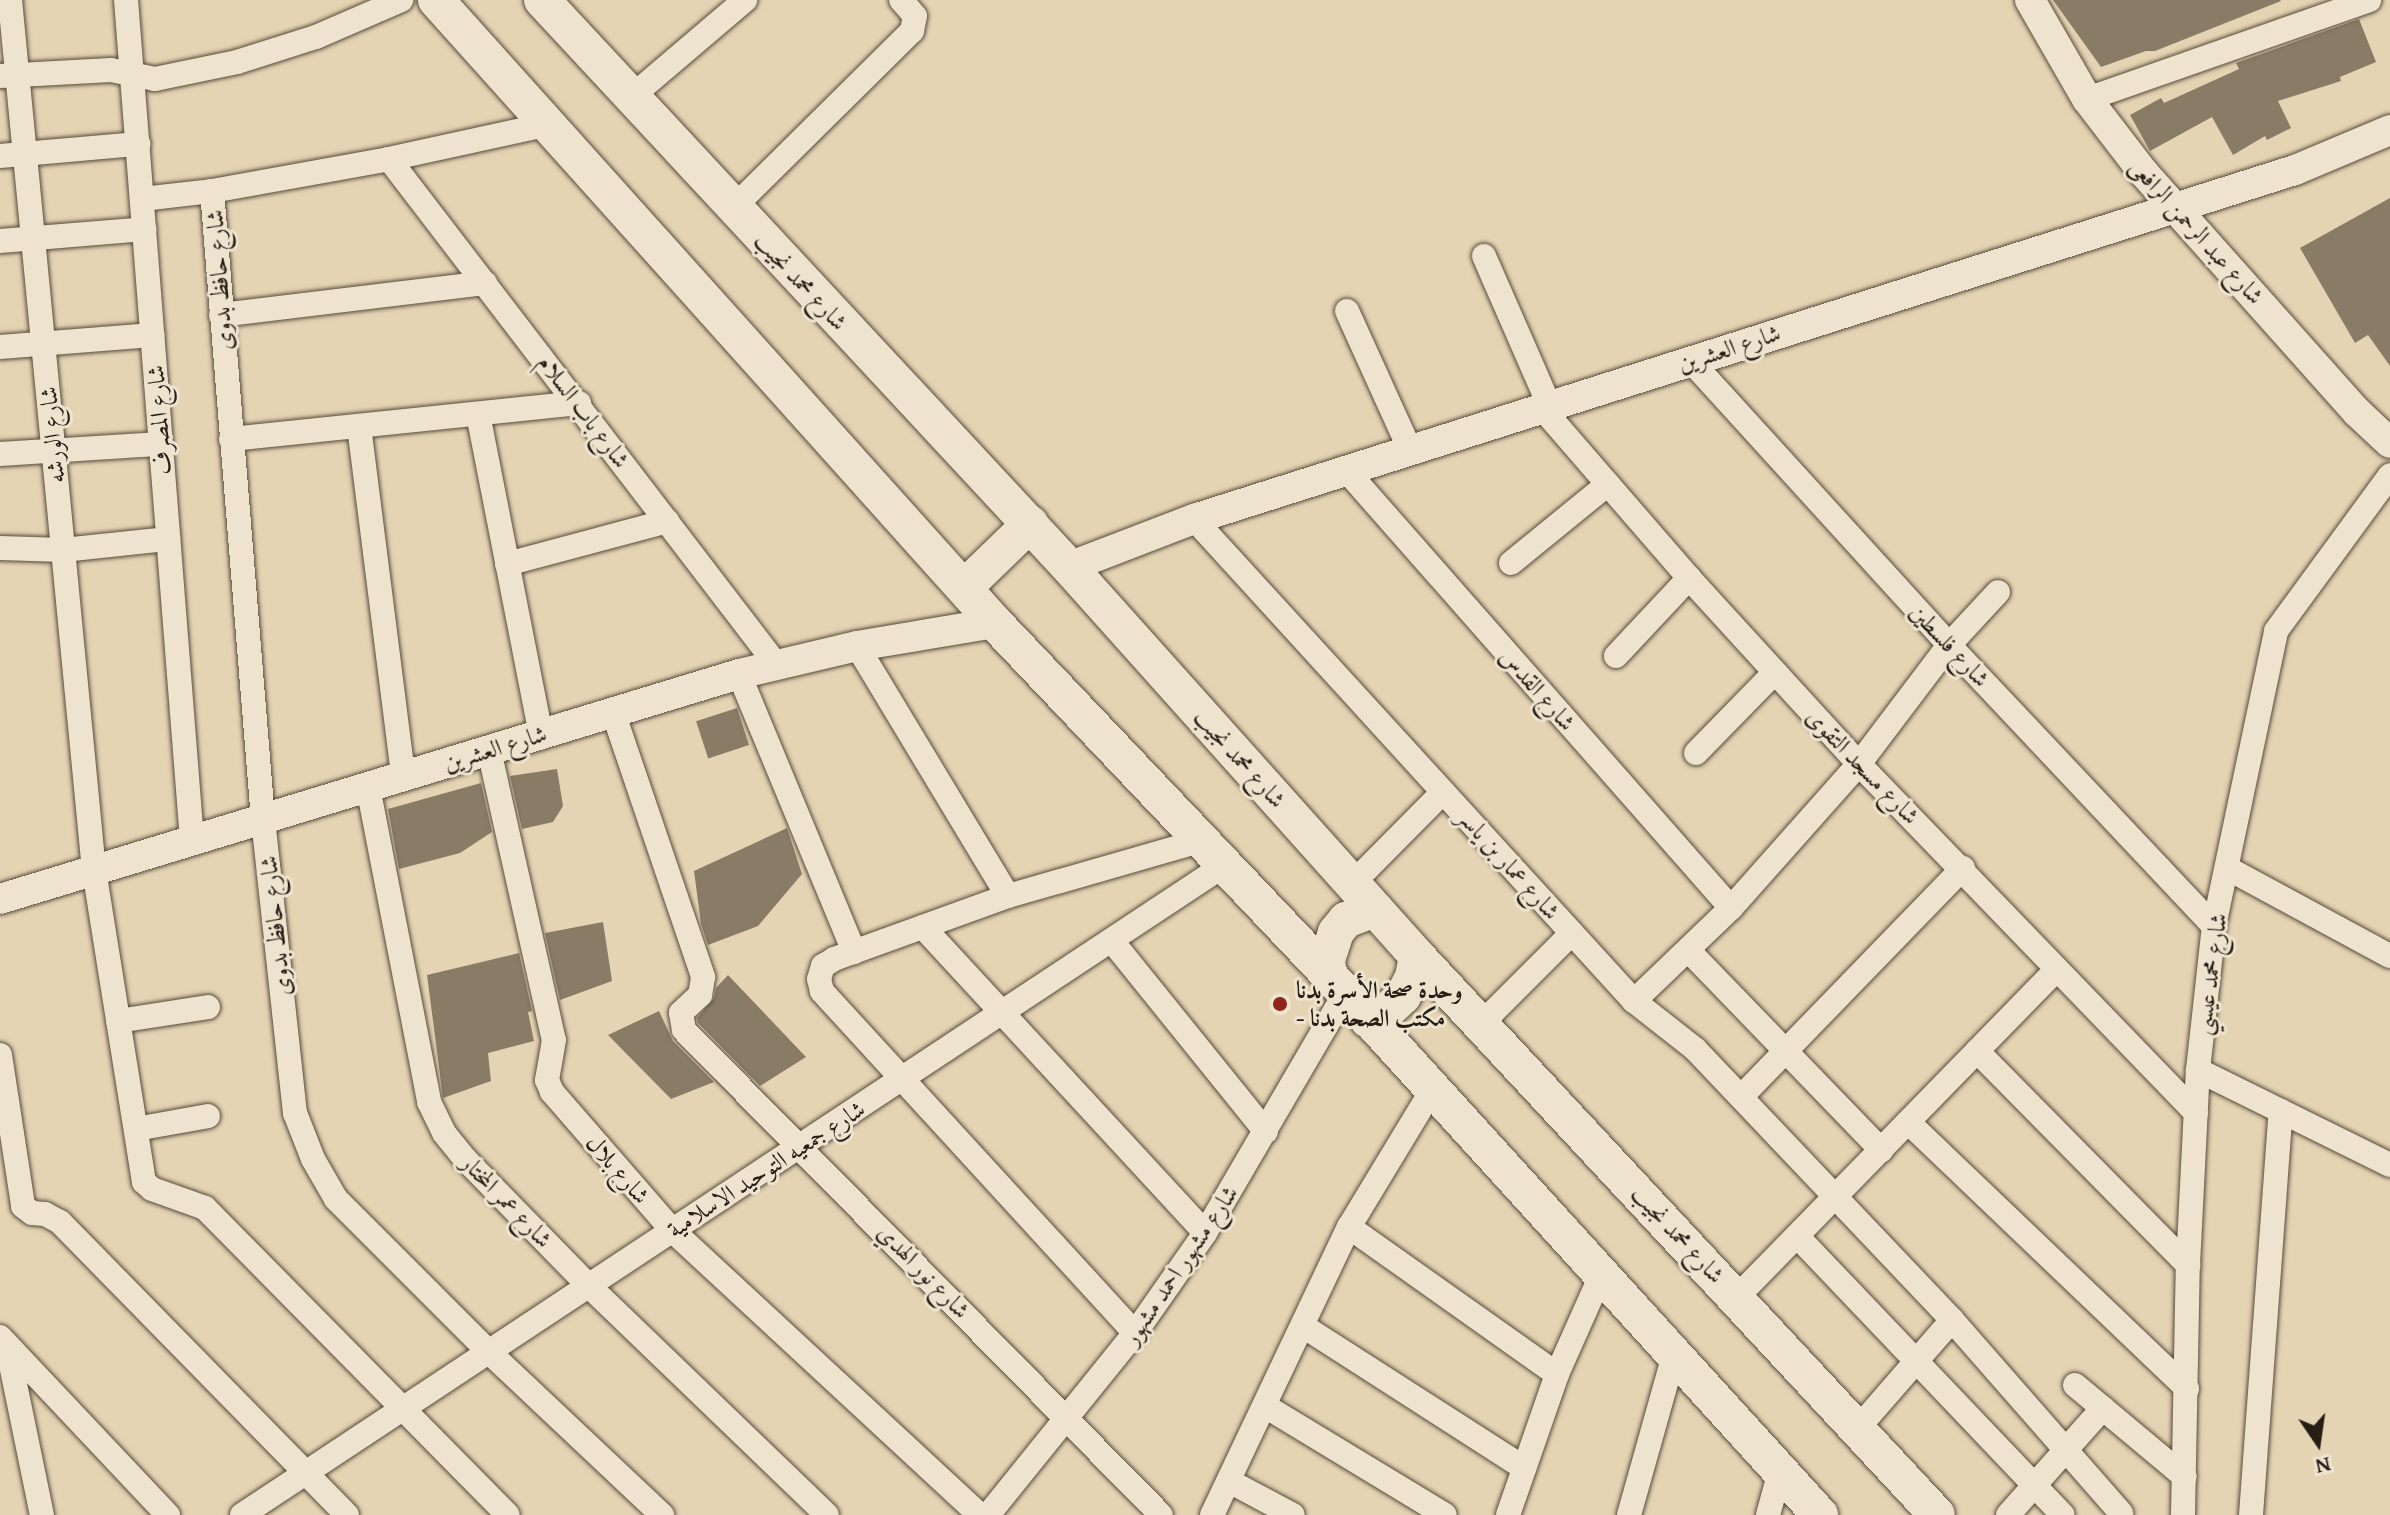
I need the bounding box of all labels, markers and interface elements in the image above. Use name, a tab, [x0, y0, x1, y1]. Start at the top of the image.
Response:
street label: شارع عبد الرحمن الرافعى	[2124, 152, 2270, 310]
street label: شارع حافظ بدوى	[200, 209, 238, 351]
street label: شارع محمد نجيب	[748, 226, 854, 336]
street label: شارع العشرين	[1674, 318, 1784, 378]
street label: شارع باب السلام	[532, 348, 636, 474]
street label: شارع المصرف	[141, 364, 177, 476]
street label: شارع الورشه	[33, 385, 71, 485]
street label: شارع فلسطين	[1904, 597, 1996, 693]
street label: شارع القدس	[1494, 642, 1582, 736]
street label: شارع محمد نجيب	[1188, 702, 1292, 814]
street label: شارع مسجد التقوى	[1800, 702, 1926, 830]
street label: شارع العشرين	[440, 719, 550, 777]
street label: شارع عمار بن ياسر	[1452, 803, 1566, 925]
street label: شارع حافظ بدوى	[253, 854, 297, 998]
street label: شارع محمد عيسي	[2187, 911, 2233, 1037]
place label: وحدة صحة الأسرة بدنا - مكتب الصحة بدنا	[1296, 976, 1463, 1032]
marker: وحدة صحة الأسرة بدنا - مكتب الصحة بدنا	[1271, 995, 1289, 1013]
street label: شارع جمعيه التوحيد الاسلامية	[662, 1094, 870, 1244]
street label: شارع بلال	[580, 1128, 656, 1210]
street label: شارع عمر المختار	[455, 1148, 559, 1254]
street label: شارع محمد نجيب	[1625, 1179, 1731, 1289]
street label: شارع مشهور احمد مشهور	[1116, 1180, 1244, 1350]
street label: شارع نور الهدي	[872, 1218, 976, 1324]
north arrow	[2278, 1403, 2358, 1483]
text: N	[2313, 1449, 2334, 1484]

